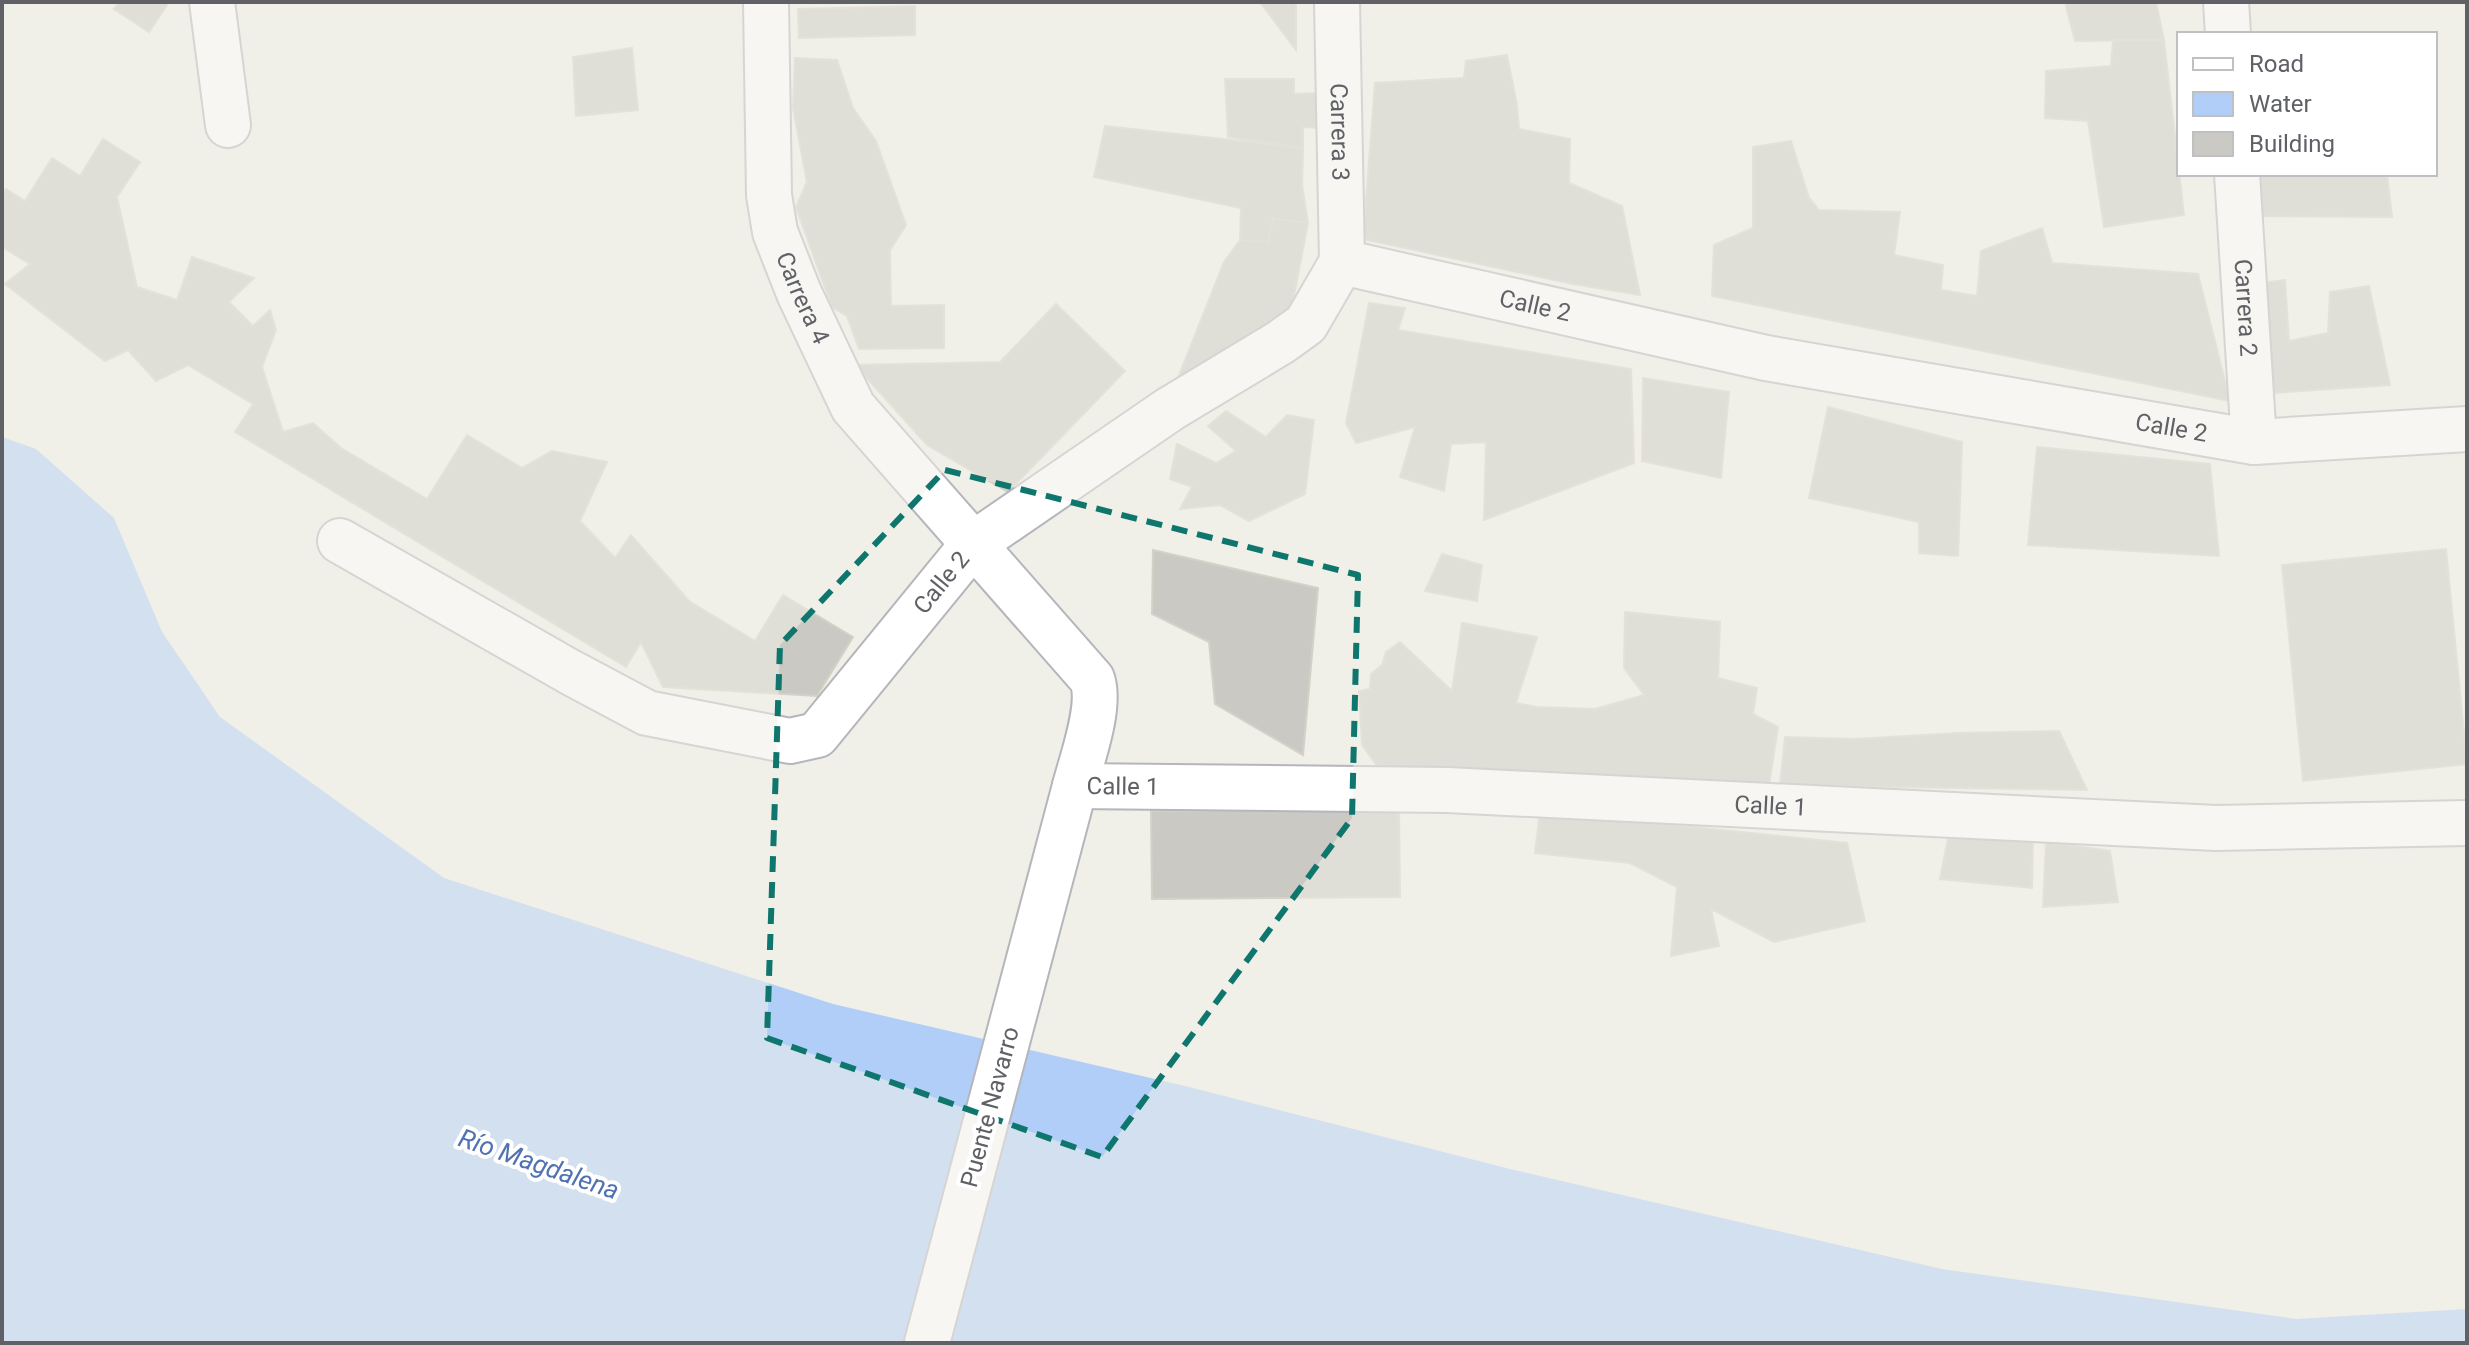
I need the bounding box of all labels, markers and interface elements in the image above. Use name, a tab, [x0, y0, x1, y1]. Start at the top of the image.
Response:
legend	[2177, 32, 2437, 176]
text: Road	[2249, 50, 2304, 78]
street label: Carrera 3	[1325, 83, 1354, 181]
text: Water	[2249, 90, 2312, 118]
text: Building	[2249, 130, 2335, 158]
street label: Carrera 4	[770, 248, 835, 348]
street label: Carrera 2	[2228, 258, 2263, 357]
street label: Calle 2	[1497, 284, 1574, 327]
street label: Calle 2	[2133, 408, 2209, 448]
street label: Calle 2	[908, 546, 975, 620]
street label: Calle 1	[1087, 772, 1159, 801]
street label: Calle 1	[1734, 790, 1808, 822]
street label: Puente Navarro	[955, 1024, 1025, 1190]
water label: Río Magdalena	[455, 1123, 623, 1205]

